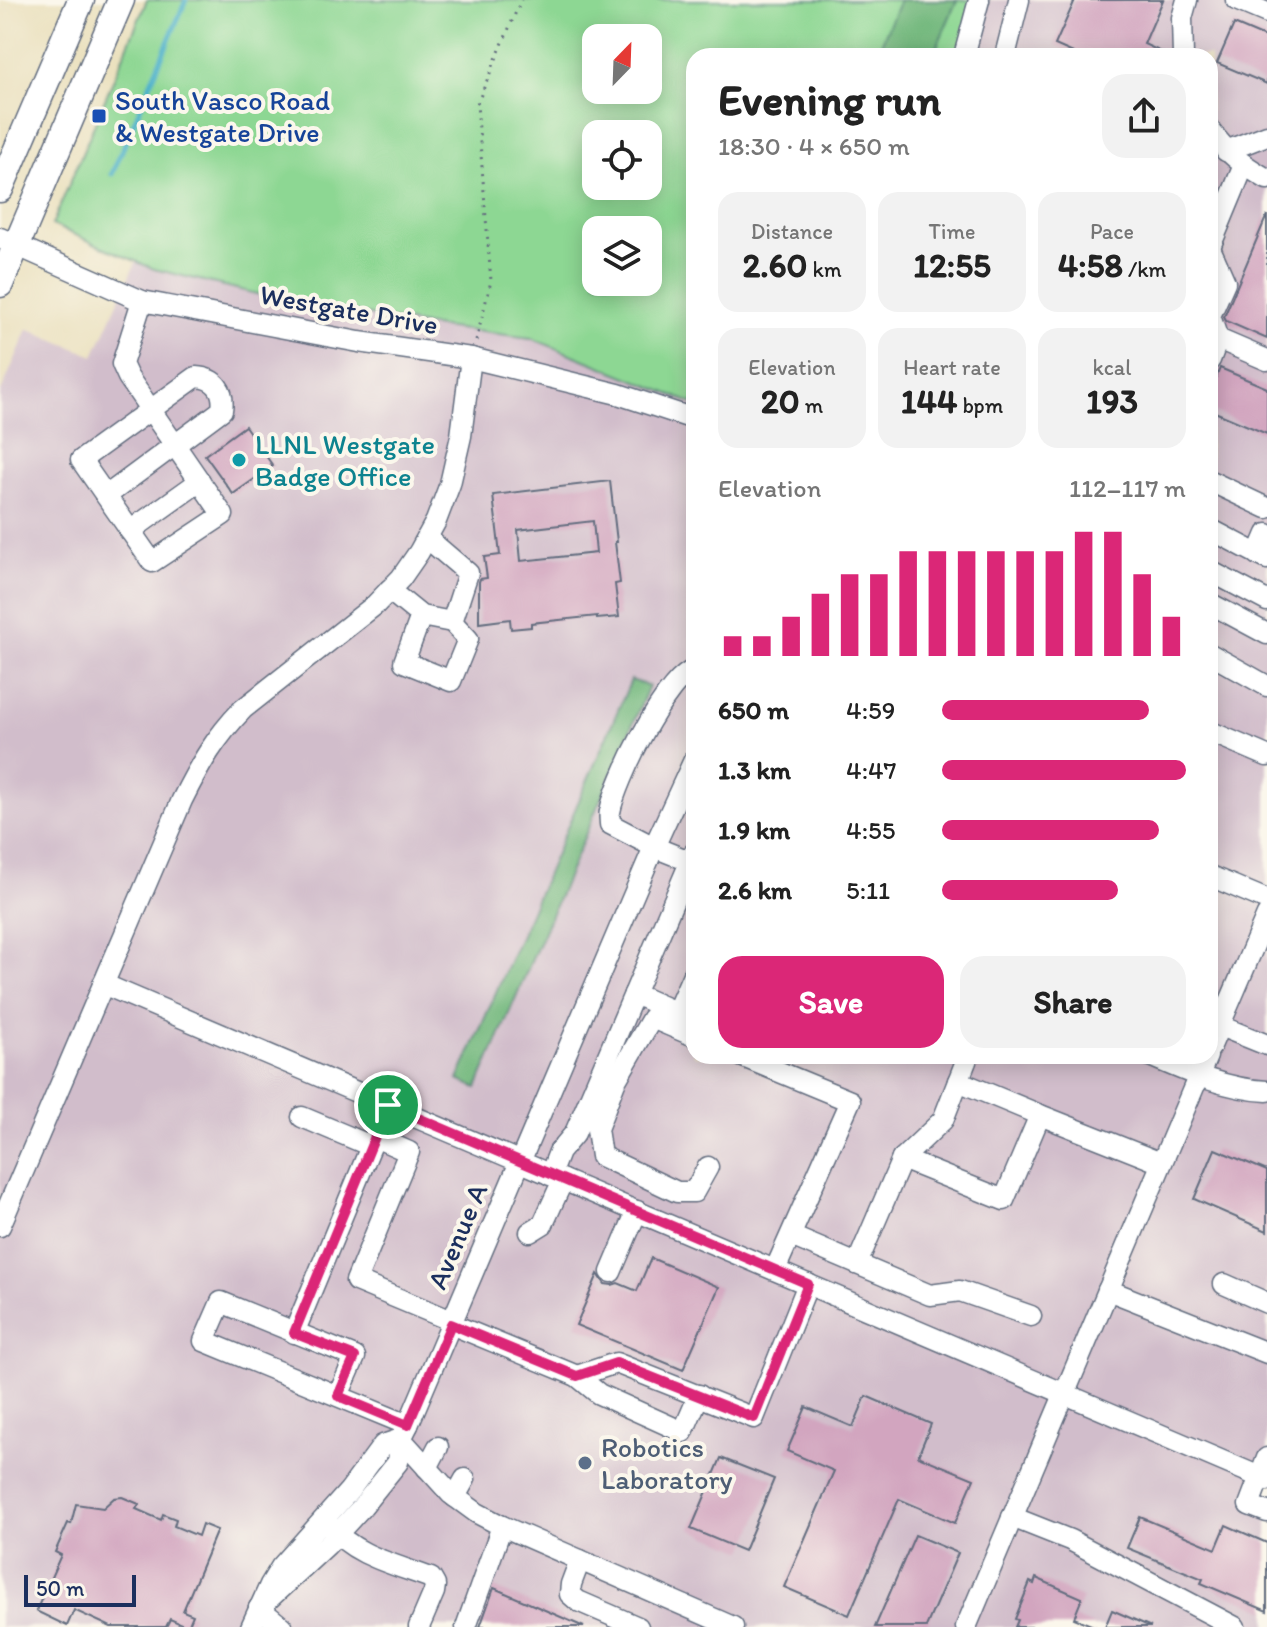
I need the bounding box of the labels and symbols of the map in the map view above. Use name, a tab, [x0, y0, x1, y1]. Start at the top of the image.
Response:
north arrow	[582, 24, 662, 104]
place label: South Vasco Road & Westgate Drive	[115, 83, 330, 149]
marker: South Vasco Road & Westgate Drive	[90, 107, 108, 125]
street label: Westgate Drive	[257, 277, 441, 341]
place label: LLNL Westgate Badge Office	[255, 427, 435, 493]
marker: LLNL Westgate Badge Office	[230, 451, 248, 469]
pin	[354, 1071, 422, 1139]
street label: Avenue A	[420, 1178, 495, 1294]
place label: Robotics Laboratory	[601, 1430, 733, 1496]
marker: Robotics Laboratory	[576, 1454, 594, 1472]
scale bar	[24, 1571, 136, 1607]

